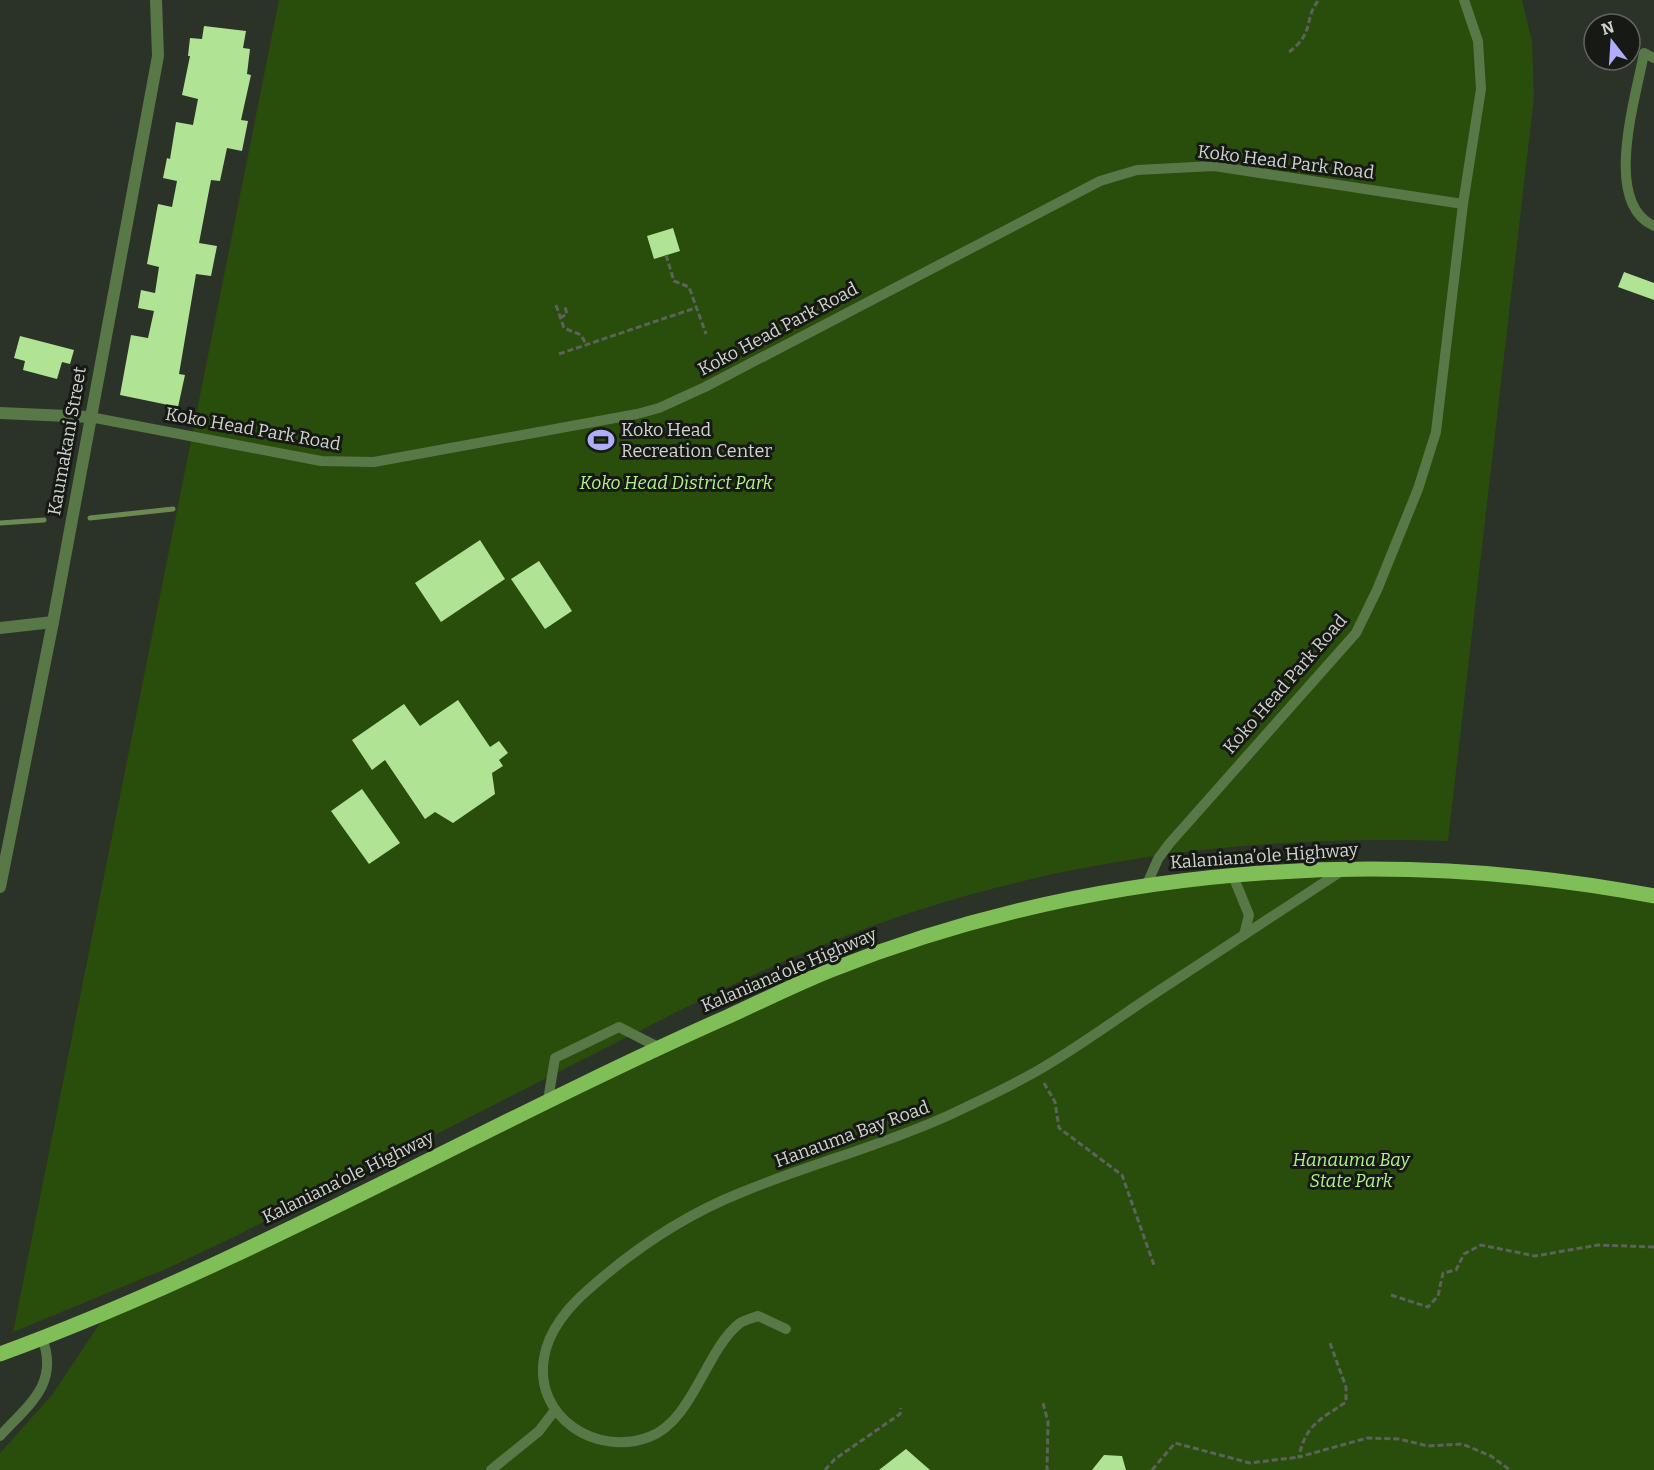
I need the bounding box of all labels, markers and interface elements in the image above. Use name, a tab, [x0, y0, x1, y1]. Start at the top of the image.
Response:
north arrow	[1582, 12, 1642, 72]
text: N	[1599, 17, 1616, 39]
street label: Koko Head Park Road	[1196, 140, 1376, 184]
street label: Koko Head Park Road	[694, 277, 862, 380]
street label: Kaumakani Street	[43, 364, 91, 517]
street label: Koko Head Park Road	[164, 403, 343, 455]
place label: Koko Head Recreation Center	[621, 419, 772, 462]
sports icon: Koko Head Recreation Center	[586, 425, 616, 455]
park label: Koko Head District Park	[579, 472, 773, 494]
street label: Koko Head Park Road	[1218, 609, 1352, 758]
street label: Kalaniana’ole Highway	[1169, 838, 1359, 874]
street label: Kalaniana’ole Highway	[698, 923, 881, 1017]
street label: Hanauma Bay Road	[772, 1096, 933, 1172]
street label: Kalaniana’ole Highway	[258, 1126, 438, 1228]
park label: Hanauma Bay State Park	[1292, 1149, 1410, 1192]

